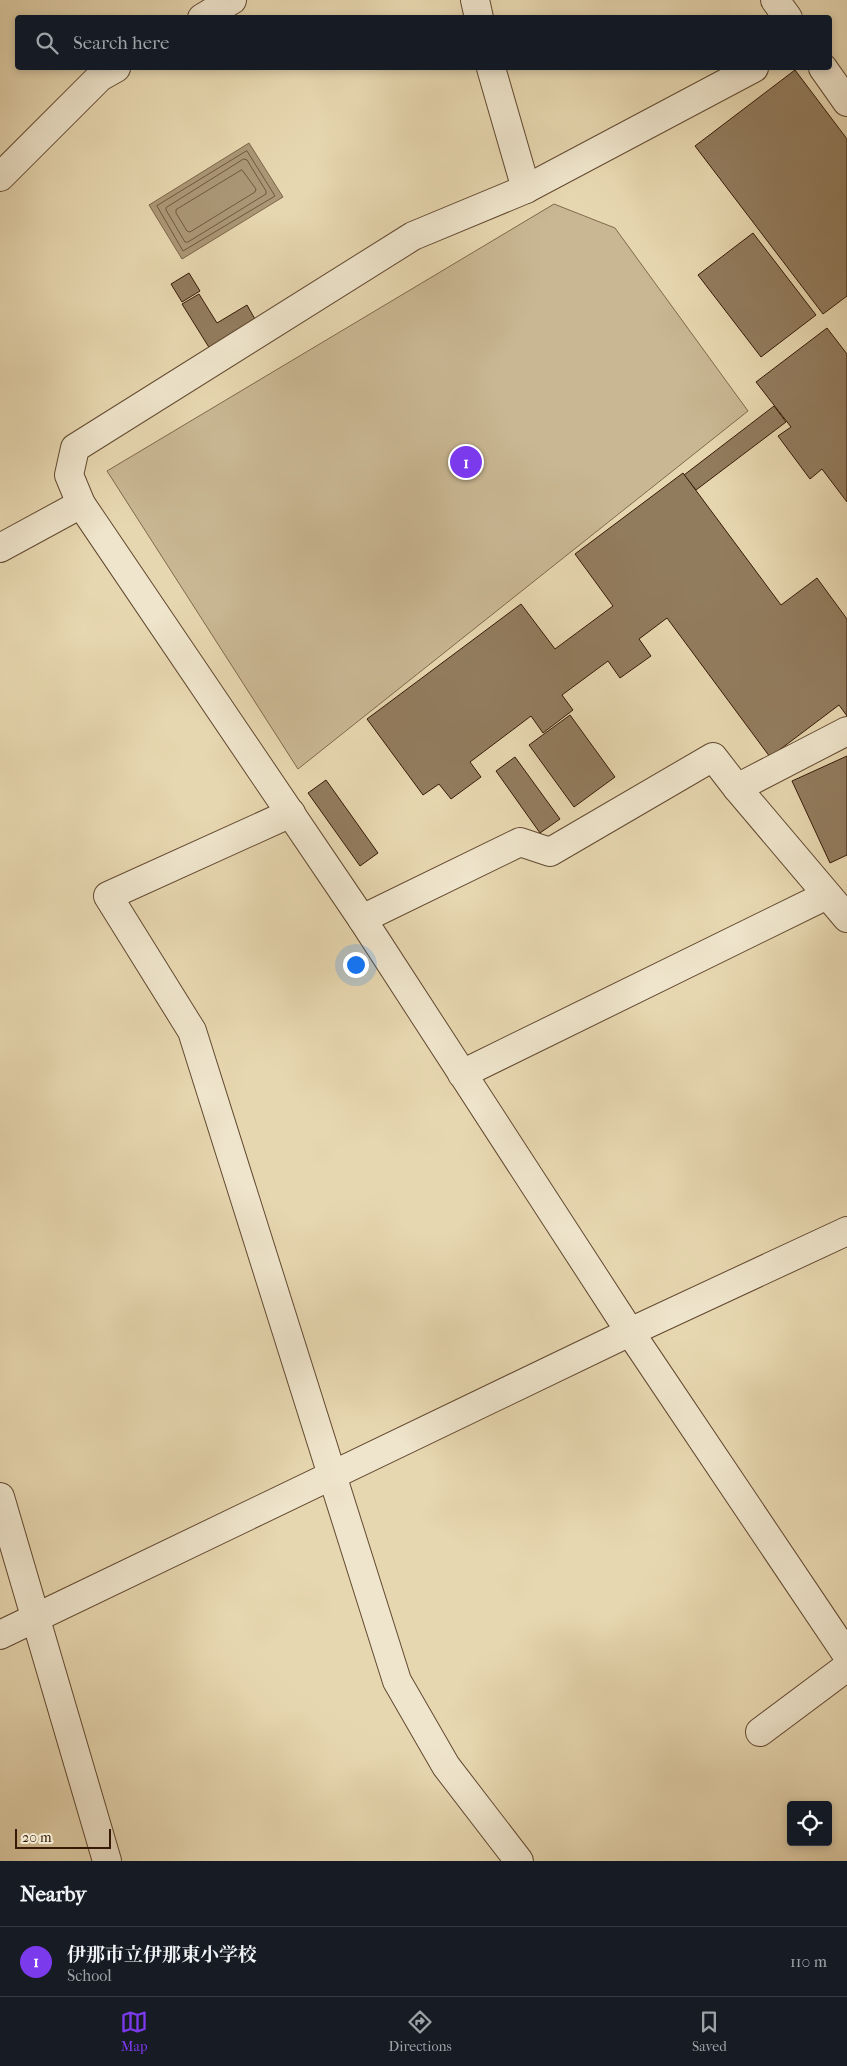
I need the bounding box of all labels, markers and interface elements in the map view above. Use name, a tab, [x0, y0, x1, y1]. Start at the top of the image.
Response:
search box	[15, 15, 832, 70]
icon: search	[33, 29, 61, 57]
text: Search here	[73, 32, 169, 54]
pin: 1	[450, 443, 482, 481]
your location	[343, 952, 369, 978]
map controls	[787, 1801, 832, 1846]
button: locate	[787, 1801, 832, 1846]
scale bar	[15, 1826, 111, 1849]
text: 20 m	[22, 1829, 52, 1846]
text: Nearby	[20, 1882, 86, 1906]
text: 伊那市立伊那東小学校	[67, 1944, 257, 1966]
text: 1	[33, 1952, 39, 1971]
text: 110 m	[790, 1952, 827, 1971]
text: School	[67, 1966, 112, 1985]
tab: Map	[120, 2008, 148, 2055]
tab: Directions	[389, 2008, 452, 2055]
tab: Saved	[692, 2008, 727, 2055]

